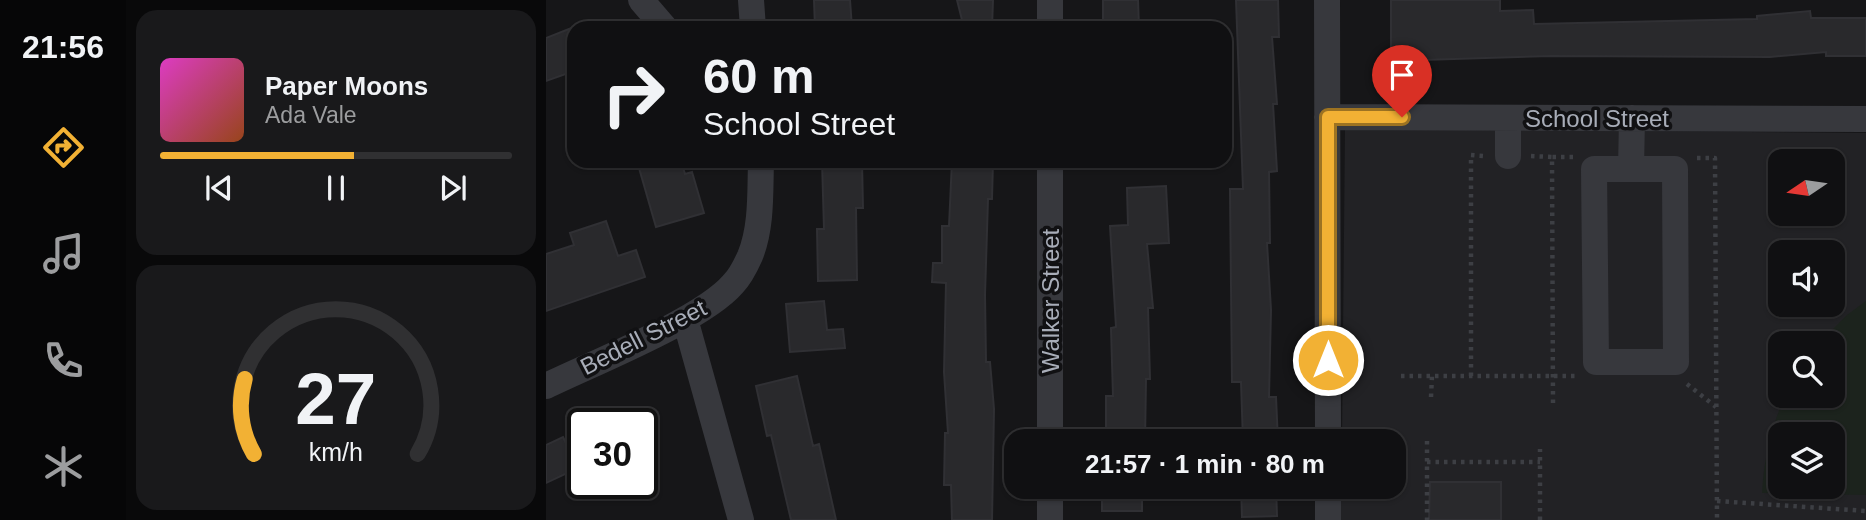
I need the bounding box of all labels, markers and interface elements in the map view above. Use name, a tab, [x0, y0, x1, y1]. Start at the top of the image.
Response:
text: 21:56	[22, 29, 104, 65]
pin	[1372, 45, 1432, 117]
icon: right	[588, 49, 679, 140]
text: 60 m	[703, 49, 815, 103]
icon: arrive	[1383, 56, 1421, 94]
text: Paper Moons	[265, 71, 428, 101]
text: Ada Vale	[265, 102, 357, 128]
street label: School Street	[1525, 105, 1669, 132]
text: School Street	[703, 106, 895, 142]
icon: directions	[39, 123, 88, 172]
north arrow	[1768, 149, 1844, 226]
map controls	[1768, 149, 1845, 499]
icon: previous	[200, 169, 238, 207]
icon: pause	[317, 169, 355, 207]
icon: next	[434, 169, 472, 207]
street label: Walker Street	[1037, 228, 1064, 373]
icon: music	[39, 229, 88, 278]
button: sound	[1768, 240, 1845, 317]
street label: Bedell Street	[576, 294, 711, 380]
position arrow	[1291, 323, 1365, 397]
button: search	[1768, 331, 1845, 408]
icon: phone	[39, 336, 88, 385]
text: 27	[296, 358, 376, 439]
speed limit sign: 30	[567, 408, 658, 499]
button: layers	[1768, 422, 1845, 499]
text: km/h	[309, 437, 363, 465]
icon: climate	[39, 442, 88, 491]
text: 21:57 · 1 min · 80 m	[1085, 449, 1325, 479]

